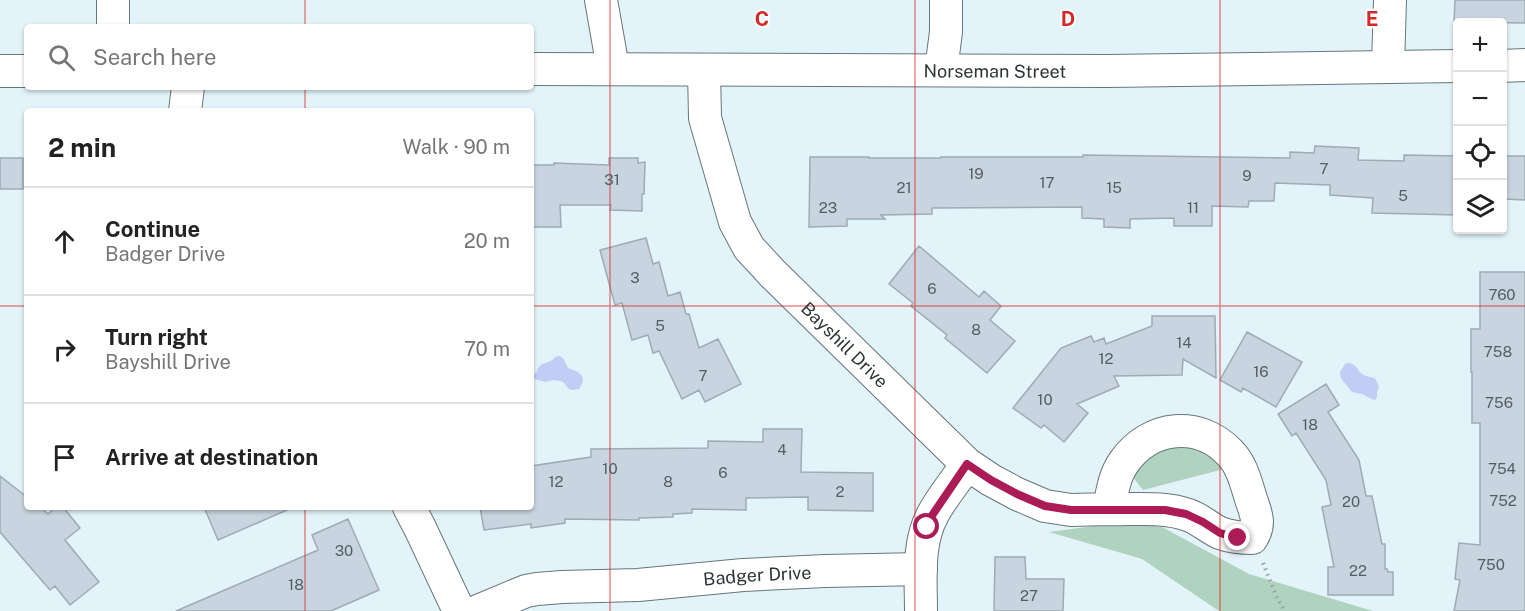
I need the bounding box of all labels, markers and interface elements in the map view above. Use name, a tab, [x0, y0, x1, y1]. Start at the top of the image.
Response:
text: C	[755, 7, 769, 31]
text: D	[1061, 7, 1075, 31]
text: E	[1366, 7, 1378, 31]
map controls	[1453, 18, 1507, 234]
button: +	[1453, 18, 1507, 72]
search box	[24, 24, 534, 90]
icon: search	[45, 41, 78, 74]
text: Search here	[93, 44, 217, 70]
street label: Norseman Street	[924, 60, 1066, 81]
button: −	[1453, 72, 1507, 126]
button: locate	[1453, 126, 1507, 180]
text: 2 min	[48, 132, 116, 163]
text: Walk · 90 m	[403, 135, 510, 159]
house number: 7	[1319, 160, 1329, 177]
house number: 19	[968, 165, 984, 182]
house number: 9	[1242, 167, 1252, 184]
house number: 31	[604, 171, 620, 188]
house number: 17	[1039, 174, 1055, 191]
house number: 21	[896, 179, 912, 196]
house number: 15	[1106, 179, 1122, 196]
button: layers	[1453, 180, 1507, 234]
house number: 5	[1398, 187, 1408, 204]
house number: 23	[819, 199, 837, 216]
house number: 11	[1187, 199, 1199, 216]
text: Continue	[105, 216, 200, 242]
icon: ahead	[48, 225, 81, 258]
text: 20 m	[464, 229, 510, 253]
text: Badger Drive	[105, 242, 225, 266]
house number: 3	[630, 269, 640, 286]
house number: 6	[927, 280, 937, 297]
house number: 760	[1488, 286, 1516, 303]
street label: Bayshill Drive	[797, 297, 893, 392]
house number: 5	[655, 317, 665, 334]
house number: 8	[971, 321, 981, 338]
text: Turn right	[105, 324, 208, 350]
icon: right	[48, 333, 81, 366]
house number: 14	[1176, 334, 1192, 351]
text: 70 m	[464, 337, 510, 361]
house number: 758	[1484, 343, 1512, 360]
text: Bayshill Drive	[105, 350, 231, 374]
house number: 12	[1098, 350, 1114, 367]
house number: 16	[1253, 363, 1269, 380]
house number: 7	[698, 367, 708, 384]
house number: 10	[1037, 391, 1053, 408]
house number: 756	[1485, 394, 1513, 411]
house number: 18	[1302, 416, 1318, 433]
icon: arrive	[48, 441, 81, 474]
house number: 4	[777, 441, 787, 458]
text: Arrive at destination	[105, 444, 318, 470]
house number: 10	[602, 460, 618, 477]
house number: 754	[1488, 460, 1516, 477]
house number: 6	[718, 464, 728, 481]
house number: 12	[548, 473, 564, 490]
house number: 8	[663, 473, 673, 490]
house number: 2	[836, 483, 845, 500]
house number: 752	[1489, 492, 1517, 509]
house number: 20	[1342, 493, 1360, 510]
route start	[913, 513, 939, 539]
route end	[1224, 524, 1250, 550]
house number: 30	[335, 542, 353, 559]
house number: 750	[1477, 556, 1505, 573]
street label: Badger Drive	[702, 561, 812, 589]
house number: 22	[1349, 562, 1367, 579]
house number: 18	[288, 576, 304, 593]
house number: 27	[1020, 587, 1038, 604]

